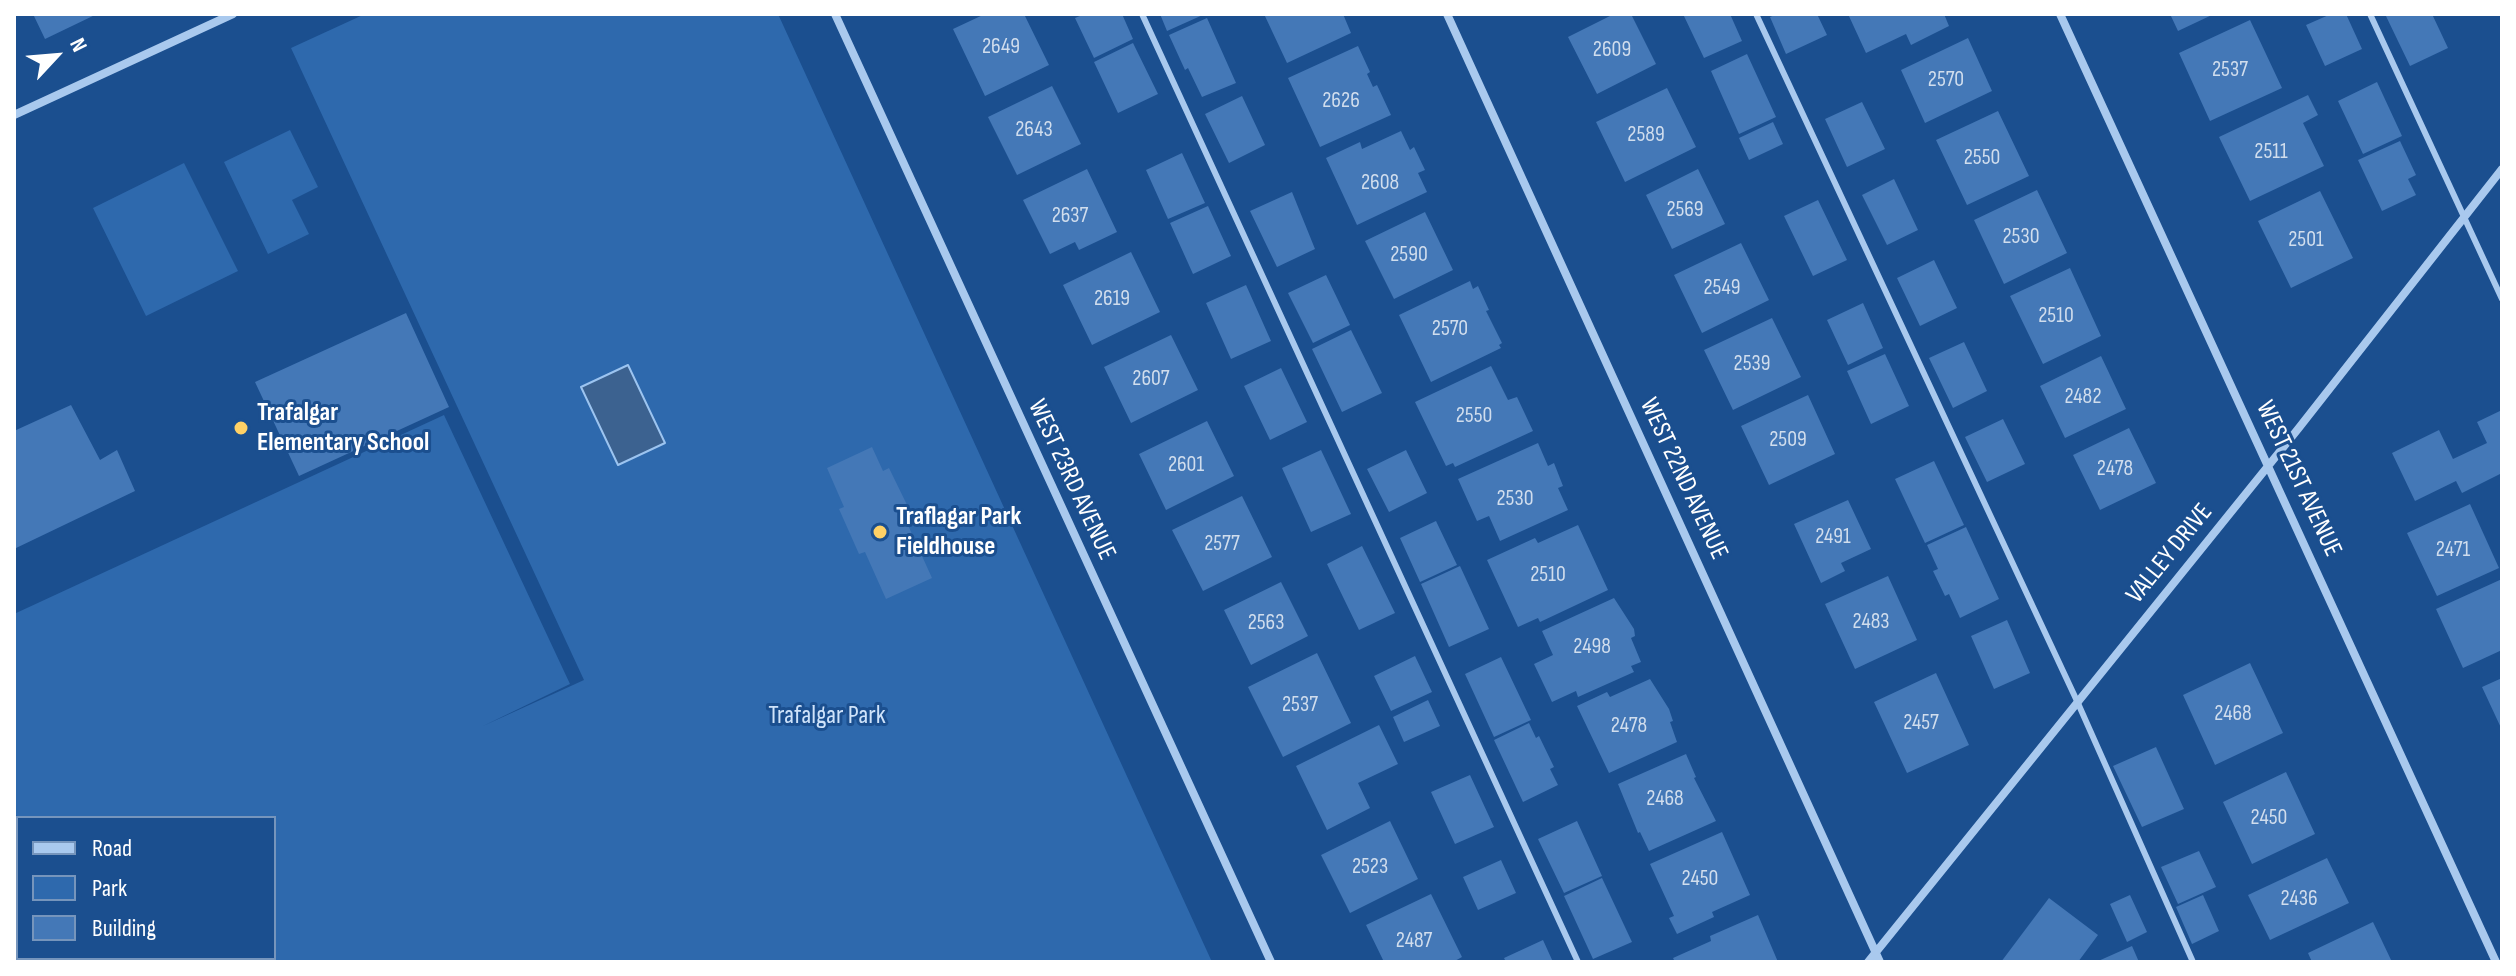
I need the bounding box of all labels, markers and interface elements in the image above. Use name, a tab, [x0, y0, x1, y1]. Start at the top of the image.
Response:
north arrow	[16, 16, 96, 96]
text: N	[63, 34, 93, 56]
house number: 2649	[982, 34, 1020, 60]
house number: 2609	[1593, 37, 1631, 63]
house number: 2537	[2212, 57, 2248, 83]
house number: 2570	[1928, 67, 1964, 93]
house number: 2626	[1322, 88, 1360, 114]
house number: 2643	[1015, 117, 1053, 143]
house number: 2589	[1627, 122, 1665, 148]
house number: 2511	[2254, 139, 2288, 165]
house number: 2550	[1964, 145, 2000, 171]
house number: 2608	[1361, 170, 1399, 196]
house number: 2569	[1666, 197, 1704, 223]
house number: 2637	[1052, 203, 1088, 229]
house number: 2530	[2003, 224, 2039, 250]
house number: 2501	[2288, 227, 2324, 253]
house number: 2590	[1390, 242, 1428, 268]
house number: 2549	[1704, 275, 1740, 301]
house number: 2619	[1094, 286, 1130, 312]
house number: 2510	[2038, 303, 2074, 329]
house number: 2570	[1432, 316, 1468, 342]
house number: 2539	[1734, 351, 1770, 377]
house number: 2607	[1132, 366, 1170, 392]
house number: 2482	[2064, 384, 2102, 410]
street label: WEST 22ND AVENUE	[1632, 393, 1734, 565]
street label: WEST 23RD AVENUE	[1020, 395, 1122, 565]
street label: WEST 21ST AVENUE	[2248, 396, 2348, 562]
place label: Trafalgar Elementary School	[257, 397, 429, 458]
house number: 2550	[1456, 403, 1492, 429]
marker: Trafalgar Elementary School	[232, 419, 250, 437]
house number: 2509	[1769, 427, 1807, 453]
house number: 2601	[1168, 452, 1204, 478]
house number: 2478	[2097, 456, 2133, 482]
house number: 2530	[1497, 486, 1533, 512]
street label: VALLEY DRIVE	[2120, 498, 2220, 610]
place label: Traflagar Park Fieldhouse	[896, 501, 1021, 562]
marker: Traflagar Park Fieldhouse	[871, 523, 889, 541]
house number: 2491	[1815, 524, 1851, 550]
house number: 2577	[1204, 531, 1240, 557]
house number: 2471	[2436, 537, 2470, 563]
house number: 2510	[1530, 562, 1566, 588]
house number: 2483	[1852, 609, 1890, 635]
house number: 2563	[1248, 610, 1284, 636]
house number: 2498	[1573, 634, 1611, 660]
house number: 2537	[1282, 692, 1318, 718]
park label: Trafalgar Park	[768, 700, 886, 732]
house number: 2468	[2214, 701, 2252, 727]
house number: 2457	[1903, 710, 1939, 736]
house number: 2478	[1611, 713, 1647, 739]
house number: 2468	[1646, 786, 1684, 812]
house number: 2450	[2251, 805, 2287, 831]
legend	[16, 816, 276, 960]
text: Road	[92, 834, 132, 863]
house number: 2523	[1352, 854, 1388, 880]
house number: 2450	[1682, 866, 1718, 892]
text: Park	[92, 874, 127, 903]
house number: 2436	[2280, 886, 2318, 912]
text: Building	[92, 914, 156, 943]
house number: 2487	[1396, 928, 1432, 954]

